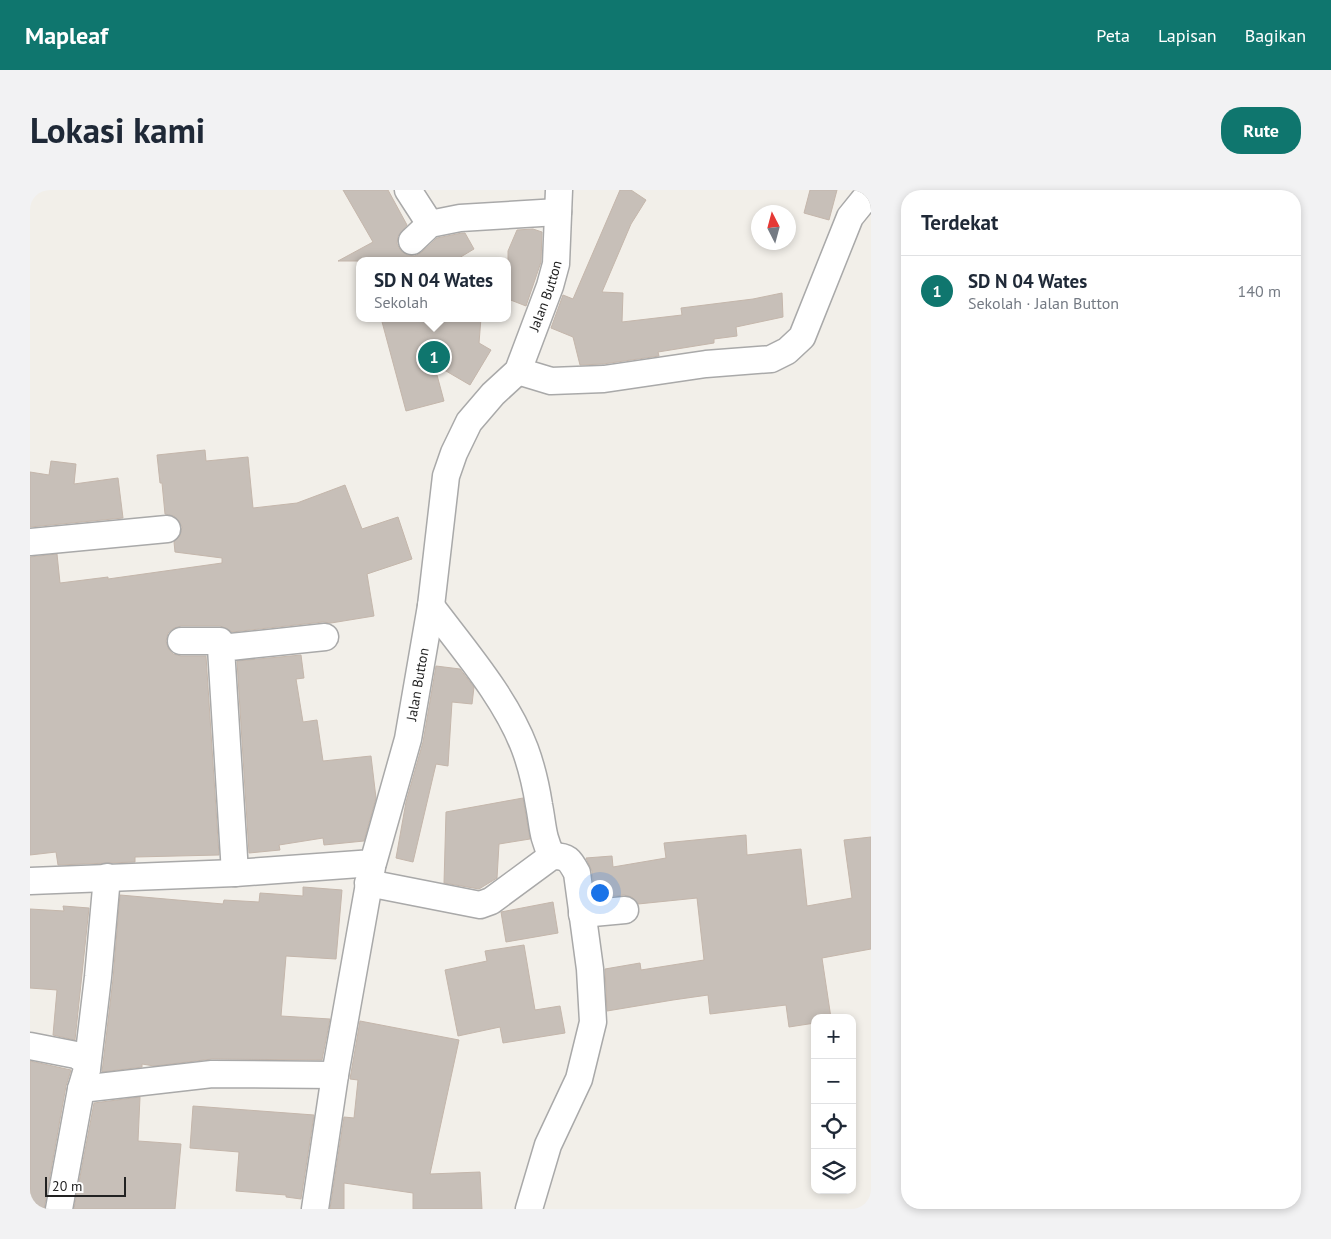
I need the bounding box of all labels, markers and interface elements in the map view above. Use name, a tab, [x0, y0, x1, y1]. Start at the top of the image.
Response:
text: Mapleaf	[25, 20, 108, 51]
text: Peta	[1096, 24, 1130, 47]
text: Lapisan	[1158, 24, 1217, 47]
text: Bagikan	[1245, 24, 1306, 47]
text: Lokasi kami	[30, 107, 205, 153]
button: Rute	[1221, 107, 1301, 154]
north arrow	[751, 205, 796, 250]
text: Terdekat	[921, 209, 998, 236]
popup	[356, 257, 511, 322]
street label: Jalan Button	[524, 258, 566, 335]
text: SD N 04 Wates	[374, 268, 493, 292]
text: SD N 04 Wates	[968, 269, 1087, 293]
text: 1	[932, 281, 942, 301]
text: 140 m	[1238, 281, 1281, 301]
text: Sekolah	[374, 292, 428, 312]
text: Sekolah · Jalan Button	[968, 293, 1119, 313]
pin: 1	[418, 338, 450, 376]
street label: Jalan Button	[402, 646, 433, 723]
your location	[587, 880, 613, 906]
map controls	[811, 1014, 856, 1194]
button: +	[811, 1014, 856, 1059]
button: −	[811, 1059, 856, 1104]
button: locate	[811, 1104, 856, 1149]
button: layers	[811, 1149, 856, 1194]
scale bar	[45, 1174, 126, 1197]
text: 20 m	[52, 1177, 82, 1195]

